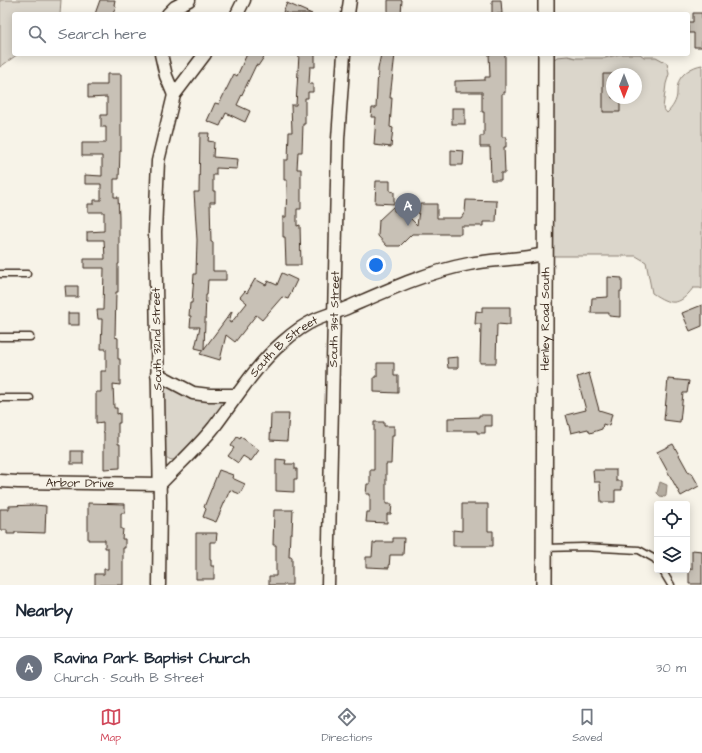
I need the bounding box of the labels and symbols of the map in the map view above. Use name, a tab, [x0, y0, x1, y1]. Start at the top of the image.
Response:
north arrow	[606, 68, 642, 104]
pin: A	[395, 193, 421, 226]
your location	[366, 255, 386, 275]
street label: Henley Road South	[536, 267, 554, 371]
street label: South 31st Street	[324, 270, 344, 368]
street label: South 32nd Street	[148, 287, 166, 391]
street label: South B Street	[245, 311, 321, 381]
street label: Arbor Drive	[46, 474, 115, 492]

